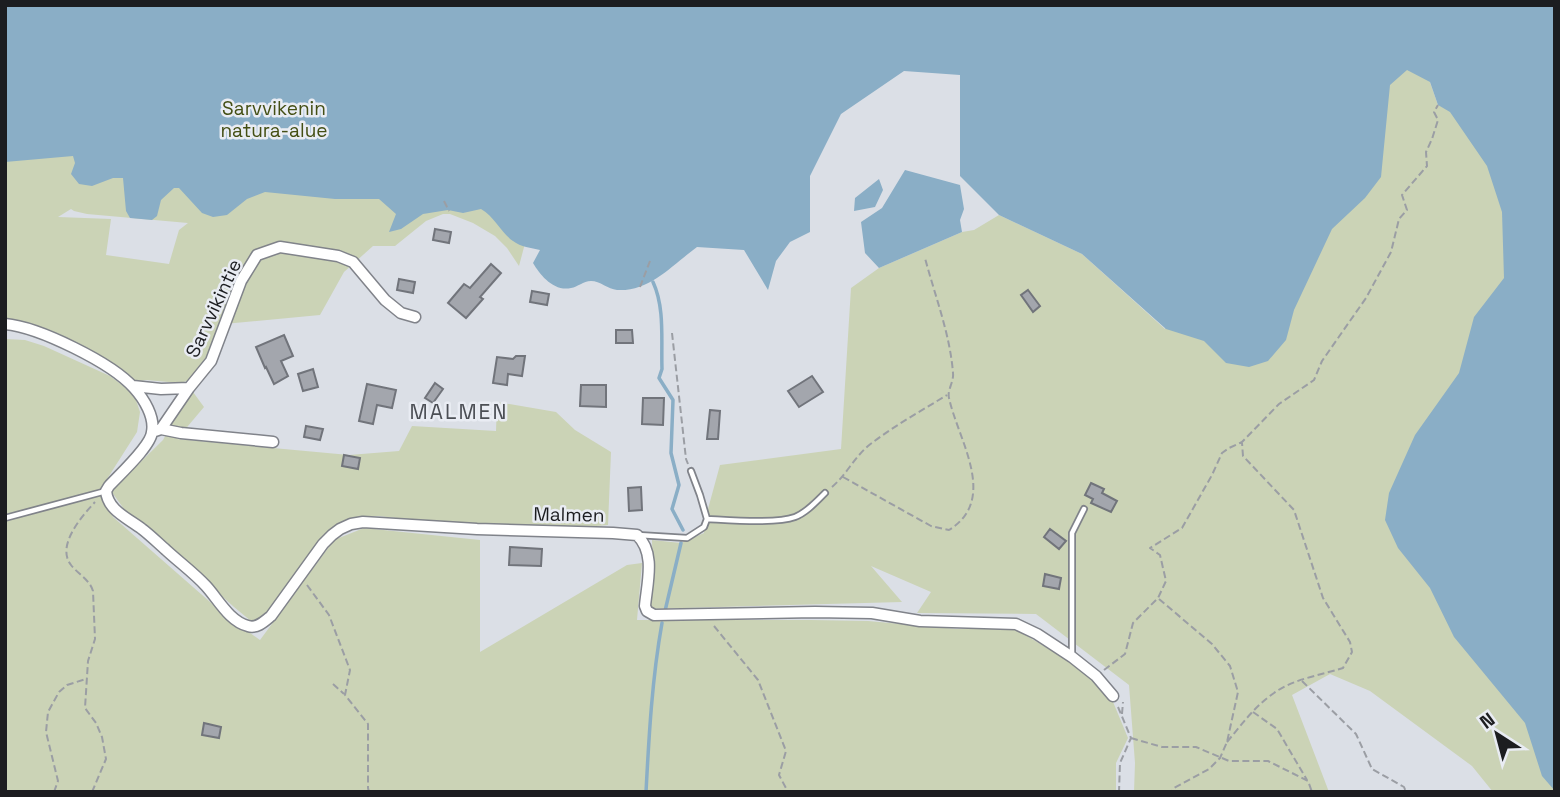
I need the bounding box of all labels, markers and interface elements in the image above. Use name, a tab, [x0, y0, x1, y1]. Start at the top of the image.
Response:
park label: Sarvvikenin natura-alue	[220, 96, 328, 143]
street label: Sarvvikintie	[180, 255, 247, 361]
district label: MALMEN	[410, 398, 508, 425]
street label: Malmen	[533, 501, 605, 528]
north arrow	[1462, 699, 1532, 769]
text: N	[1475, 707, 1500, 735]

